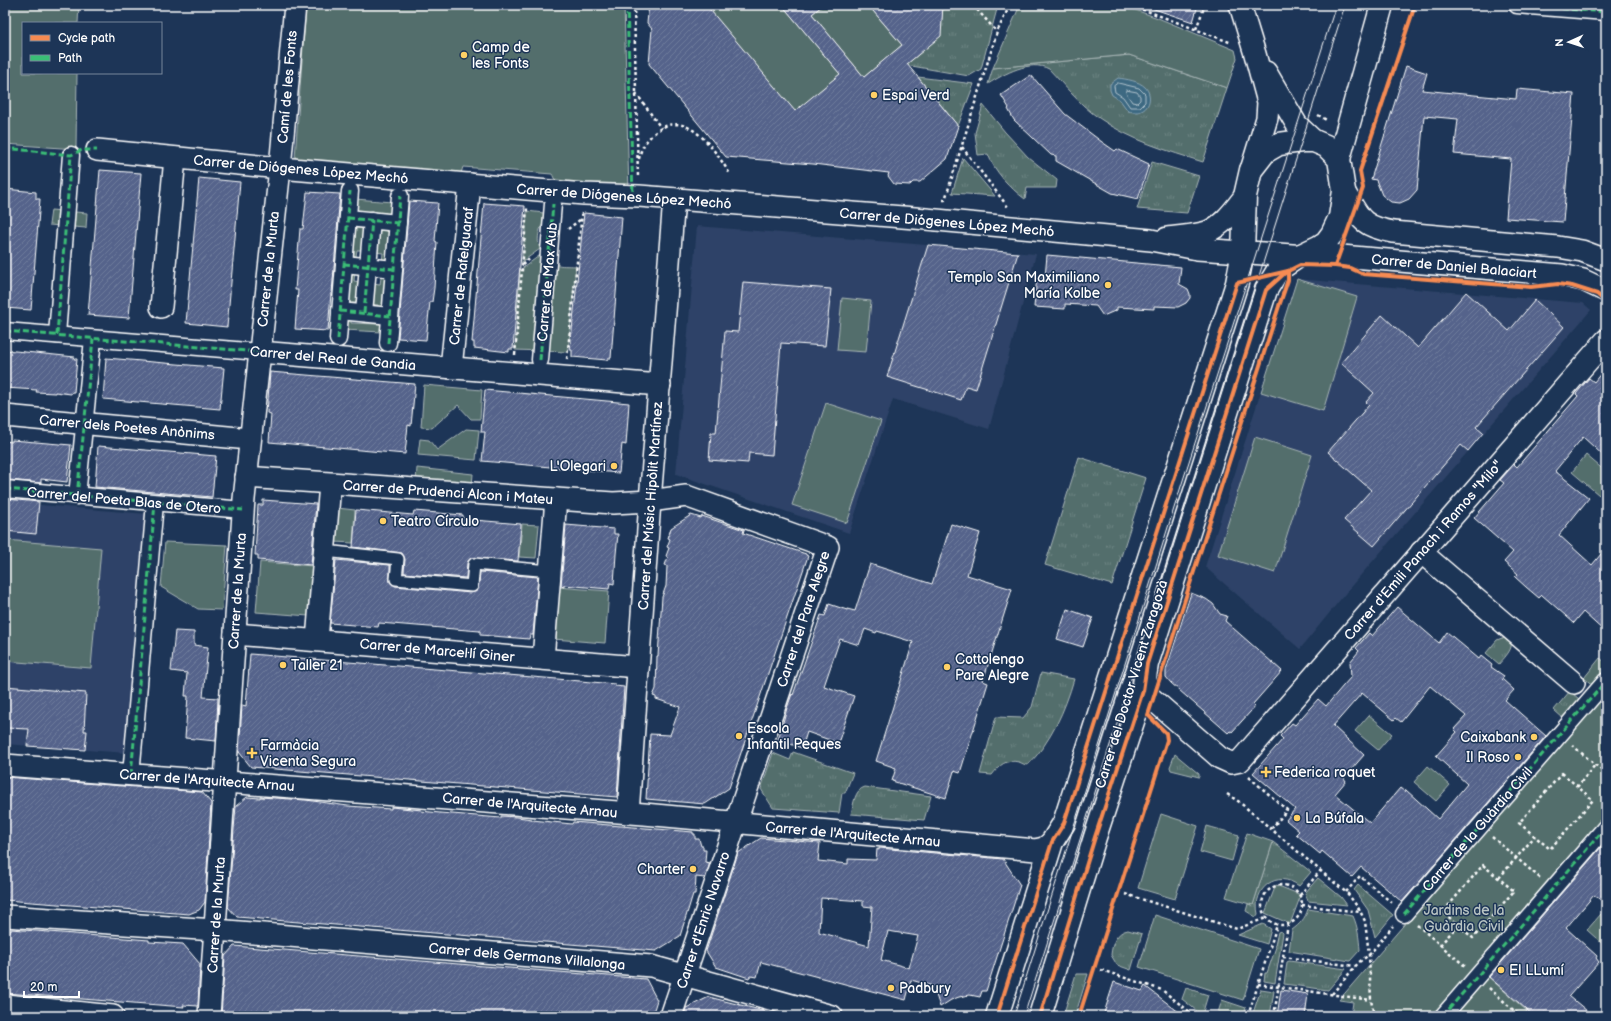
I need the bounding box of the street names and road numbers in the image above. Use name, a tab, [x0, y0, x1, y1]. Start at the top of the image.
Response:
street label: Camí de les Fonts	[274, 30, 301, 144]
street label: Carrer de Diógenes López Mechó	[193, 152, 409, 187]
street label: Carrer de Diógenes López Mechó	[516, 180, 732, 213]
street label: Carrer de Rafelguaraf	[446, 205, 477, 346]
street label: Carrer de Diógenes López Mechó	[839, 205, 1055, 240]
street label: Carrer de la Murta	[254, 210, 283, 328]
street label: Carrer de Max Aub	[534, 222, 561, 342]
street label: Carrer de Daniel Balaciart	[1371, 251, 1538, 282]
street label: Carrer del Real de Gandia	[249, 343, 417, 374]
street label: Carrer del Músic Hipòlit Martínez	[635, 401, 666, 611]
street label: Carrer dels Poetes Anònims	[38, 411, 216, 444]
street label: Carrer d'Emili Panach i Ramos "Milo"	[1341, 457, 1506, 644]
street label: Carrer de Prudenci Alcon i Mateu	[342, 477, 554, 508]
street label: Carrer del Poeta Blas de Otero	[26, 484, 222, 517]
street label: Carrer de la Murta	[225, 532, 250, 650]
street label: Carrer del Pare Alegre	[773, 549, 834, 689]
street label: Carrer del Doctor Vicent Zaragozà	[1092, 578, 1171, 790]
street label: Carrer de Marcel·lí Giner	[359, 635, 516, 666]
street label: Carrer de la Guàrdia Civil	[1419, 764, 1536, 895]
street label: Carrer de l'Arquitecte Arnau	[119, 766, 295, 795]
street label: Carrer de l'Arquitecte Arnau	[442, 789, 618, 822]
street label: Carrer de l'Arquitecte Arnau	[765, 818, 941, 851]
street label: Carrer d'Enric Navarro	[673, 849, 734, 991]
street label: Carrer de la Murta	[204, 856, 229, 974]
street label: Carrer dels Germans Villalonga	[428, 939, 626, 974]

